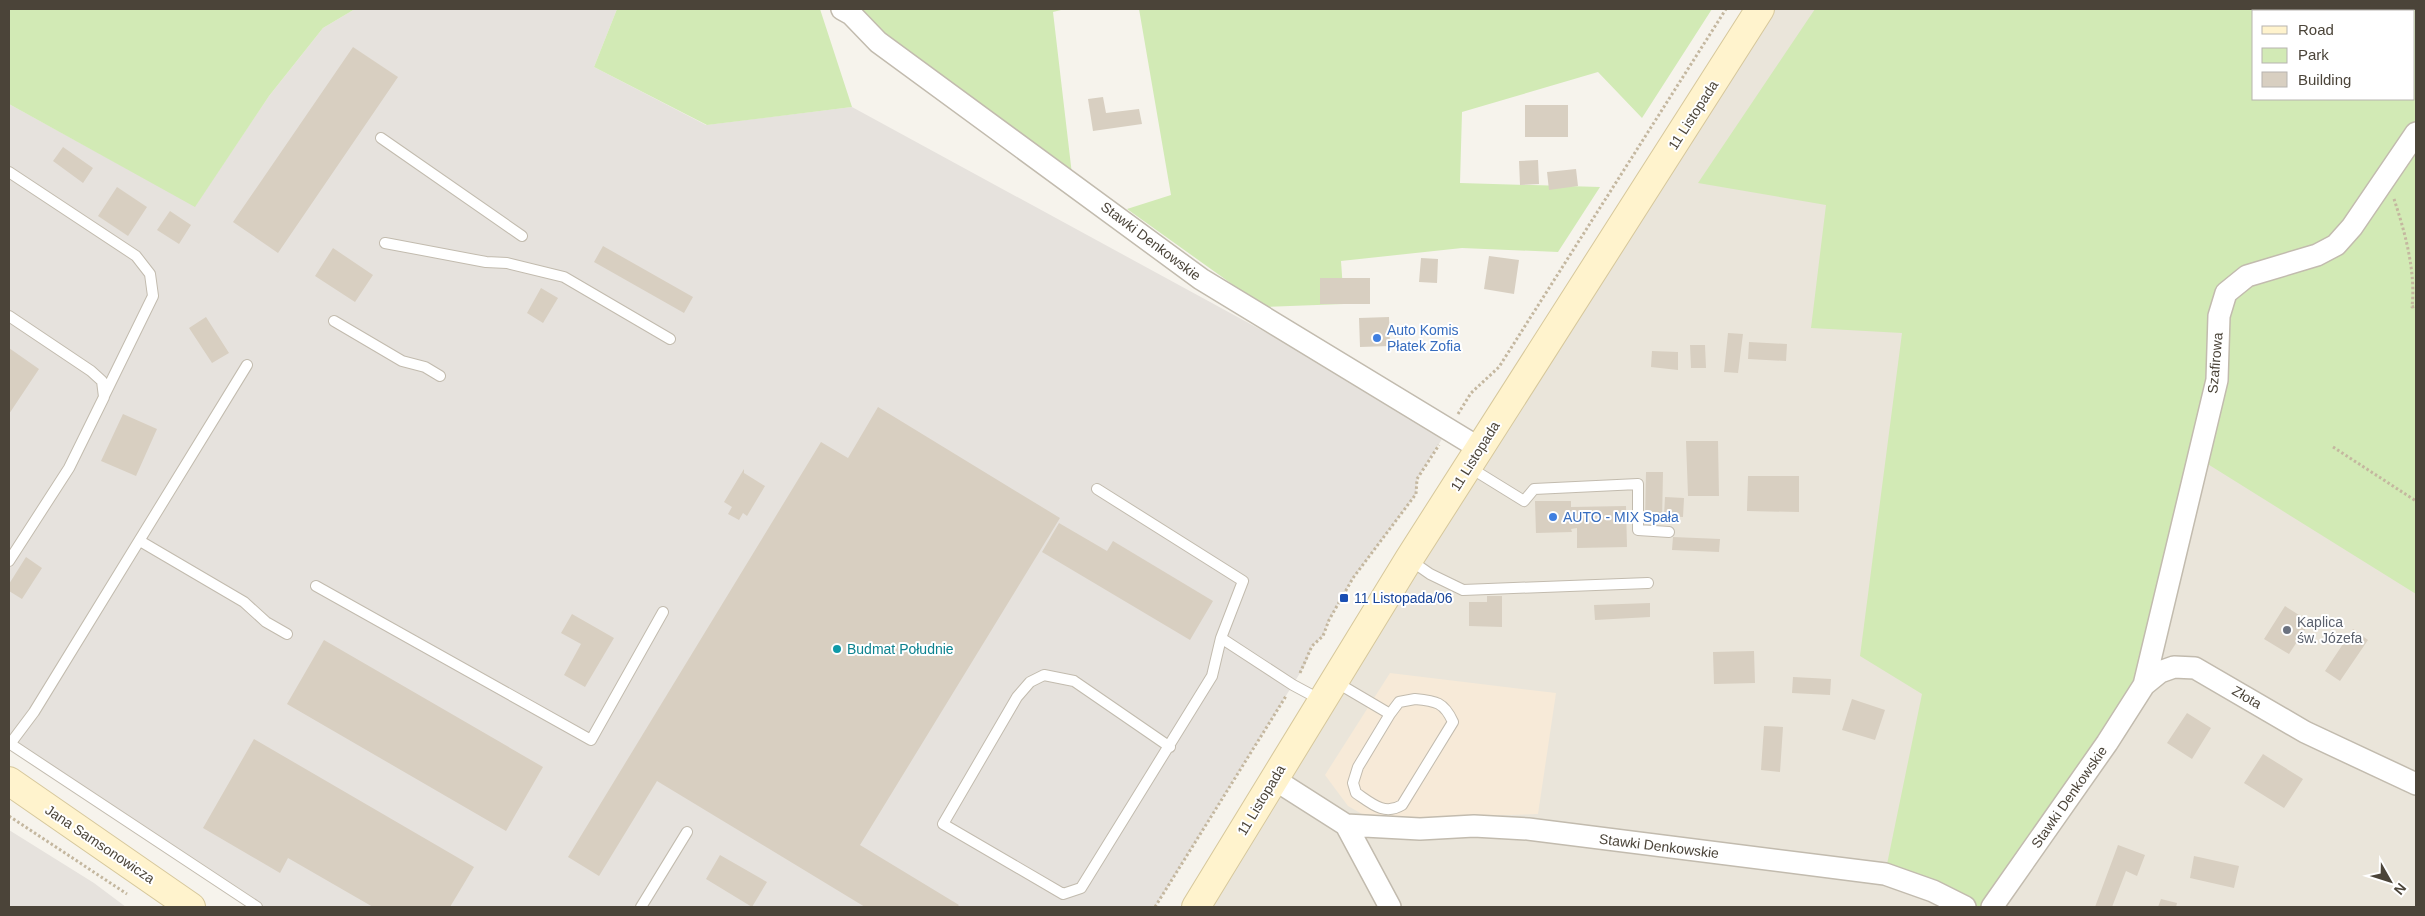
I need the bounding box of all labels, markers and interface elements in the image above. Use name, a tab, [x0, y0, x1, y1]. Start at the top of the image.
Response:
legend	[2252, 10, 2415, 100]
text: Road	[2298, 21, 2334, 38]
text: Park	[2298, 46, 2329, 63]
text: Building	[2298, 71, 2351, 88]
street label: 11 Listopada	[1665, 77, 1721, 153]
street label: Stawki Denkowskie	[1098, 198, 1204, 284]
place label: Auto Komis Płatek Zofia	[1387, 322, 1461, 354]
street label: Szafirowa	[2204, 331, 2226, 394]
marker: Auto Komis Płatek Zofia	[1371, 332, 1383, 344]
street label: 11 Listopada	[1447, 418, 1503, 494]
place label: AUTO - MIX Spała	[1563, 509, 1679, 525]
marker: AUTO - MIX Spała	[1547, 511, 1559, 523]
place label: 11 Listopada/06	[1354, 590, 1453, 606]
marker: 11 Listopada/06	[1338, 592, 1350, 604]
place label: Kaplica św. Józefa	[2297, 614, 2363, 646]
marker: Kaplica św. Józefa	[2281, 624, 2293, 636]
place label: Budmat Południe	[847, 641, 954, 657]
marker: Budmat Południe	[831, 643, 843, 655]
street label: Złota	[2230, 682, 2265, 712]
street label: Stawki Denkowskie	[2028, 743, 2110, 851]
street label: 11 Listopada	[1234, 762, 1288, 838]
street label: Jana Samsonowicza	[42, 801, 158, 887]
street label: Stawki Denkowskie	[1598, 831, 1720, 861]
north arrow	[2365, 856, 2415, 906]
text: N	[2391, 880, 2410, 898]

